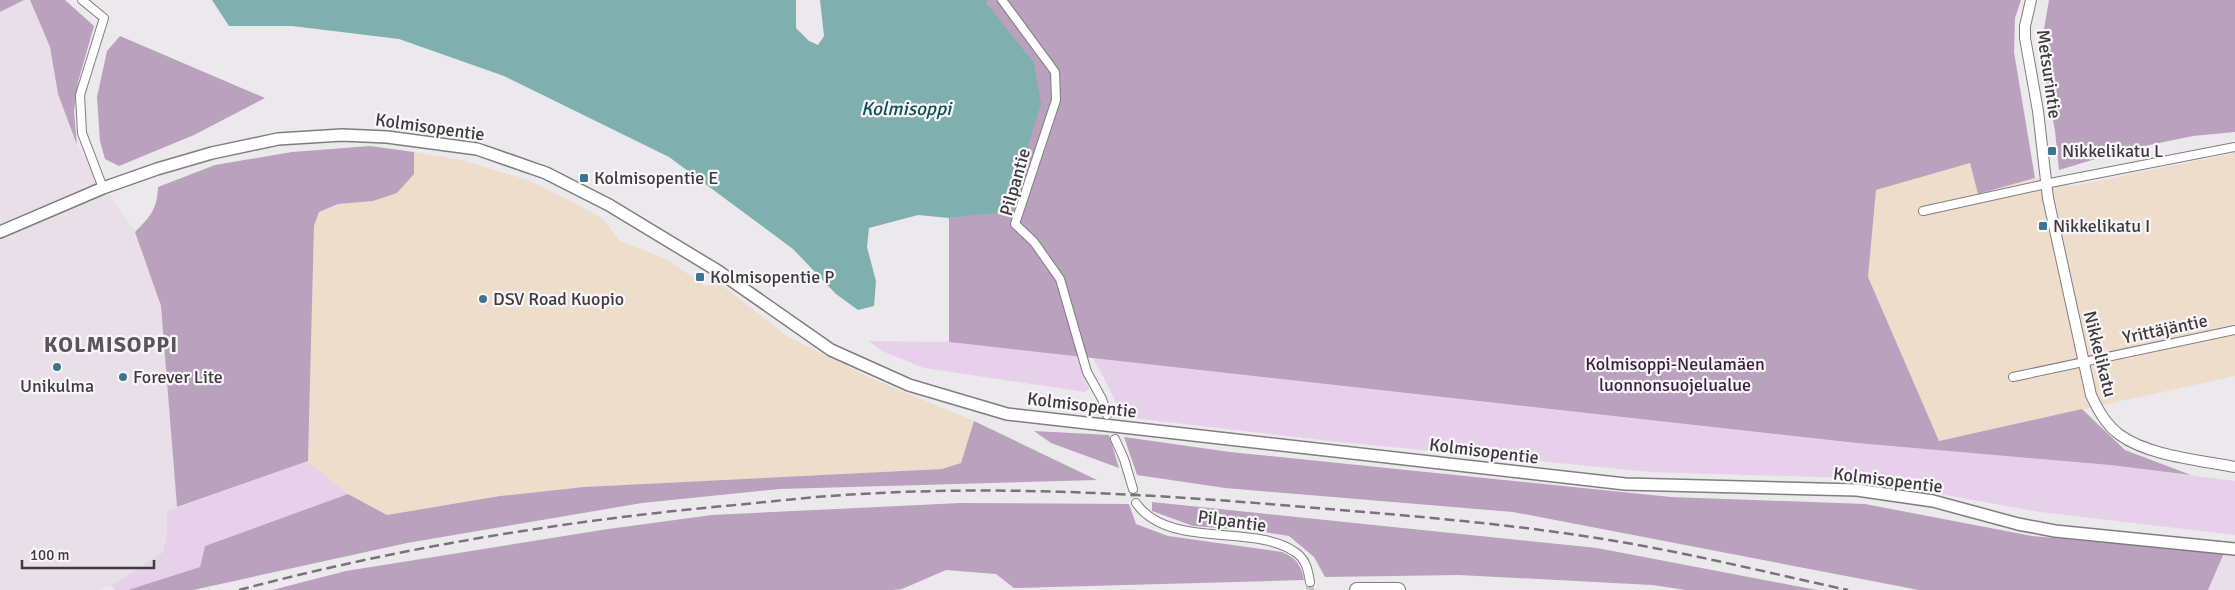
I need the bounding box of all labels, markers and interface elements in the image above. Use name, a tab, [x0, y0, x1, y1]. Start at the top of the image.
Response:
street label: Metsurintie	[2032, 28, 2066, 120]
water label: Kolmisoppi	[861, 97, 953, 121]
street label: Kolmisopentie	[374, 108, 486, 146]
place label: Nikkelikatu L	[2062, 140, 2163, 162]
marker: Nikkelikatu L	[2046, 145, 2058, 157]
street label: Pilpantie	[995, 146, 1035, 218]
place label: Kolmisopentie E	[594, 167, 718, 189]
marker: Kolmisopentie E	[578, 172, 590, 184]
place label: Nikkelikatu I	[2053, 215, 2150, 237]
marker: Nikkelikatu I	[2037, 220, 2049, 232]
place label: Kolmisopentie P	[710, 266, 834, 288]
marker: Kolmisopentie P	[694, 271, 706, 283]
place label: DSV Road Kuopio	[493, 288, 624, 310]
marker: DSV Road Kuopio	[477, 293, 489, 305]
street label: Nikkelikatu	[2079, 309, 2121, 399]
street label: Yrittäjäntie	[2121, 309, 2209, 349]
district label: KOLMISOPPI	[44, 331, 178, 358]
park label: Kolmisoppi-Neulamäen luonnonsuojelualue	[1585, 353, 1765, 396]
marker: Unikulma	[51, 361, 63, 373]
place label: Forever Lite	[133, 366, 223, 388]
marker: Forever Lite	[117, 371, 129, 383]
place label: Unikulma	[20, 375, 94, 397]
street label: Kolmisopentie	[1026, 387, 1138, 423]
street label: Kolmisopentie	[1428, 433, 1540, 469]
street label: Kolmisopentie	[1832, 462, 1944, 498]
street label: Pilpantie	[1196, 505, 1268, 537]
scale bar	[22, 538, 155, 570]
text: 100 m	[30, 546, 70, 564]

